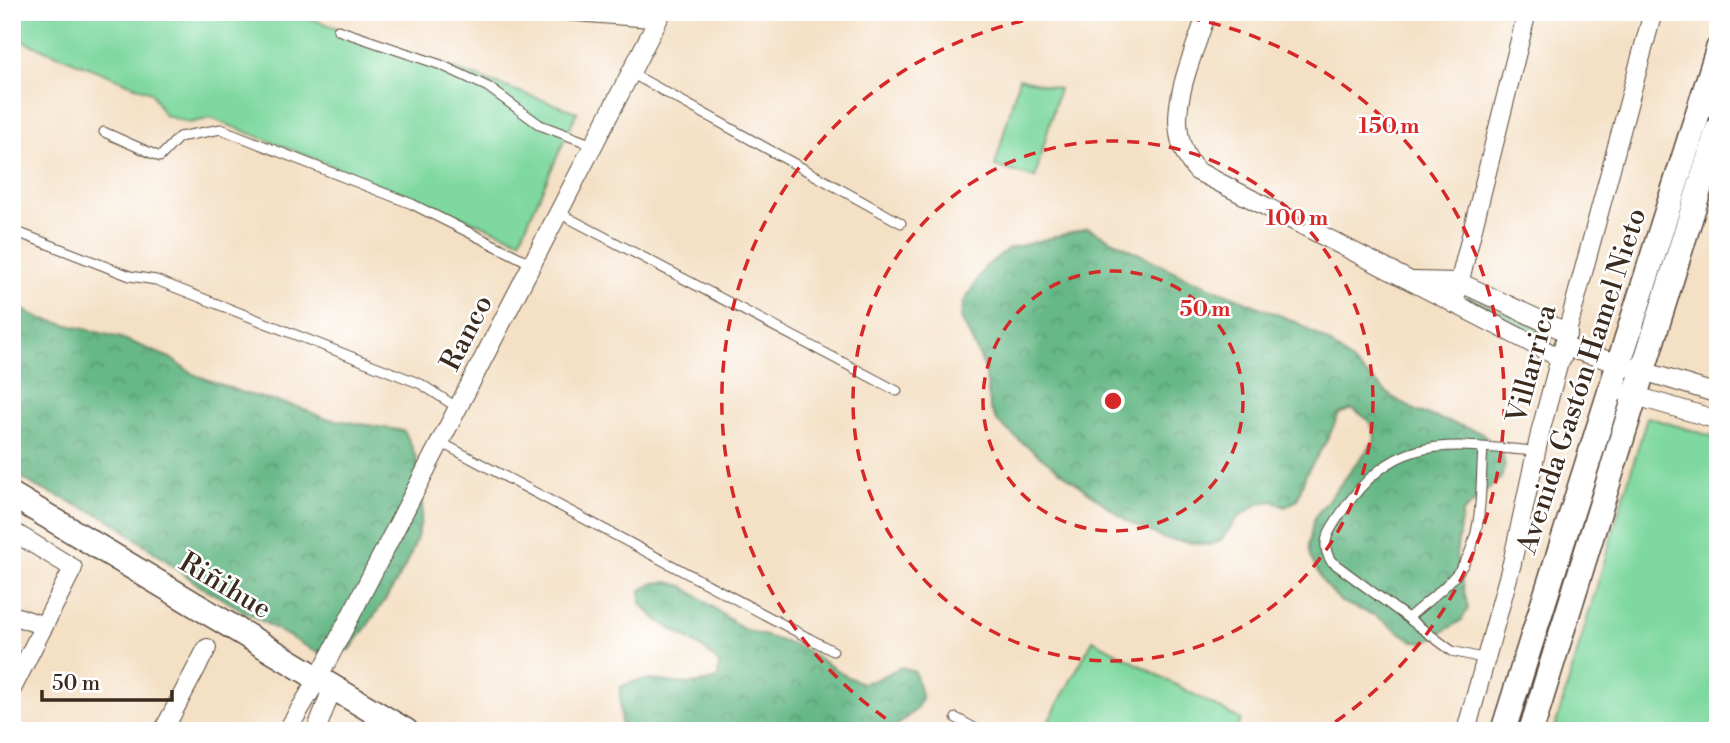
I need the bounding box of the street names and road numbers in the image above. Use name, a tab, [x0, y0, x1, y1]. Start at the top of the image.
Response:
street label: Avenida Gastón Hamel Nieto	[1509, 204, 1654, 559]
street label: Ranco	[433, 289, 501, 377]
street label: Villarrica	[1499, 300, 1565, 428]
street label: Riñihue	[173, 545, 277, 627]

